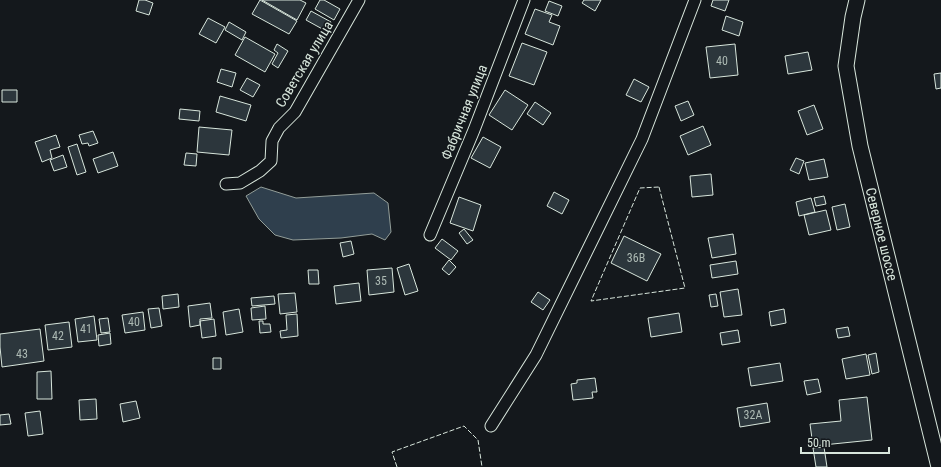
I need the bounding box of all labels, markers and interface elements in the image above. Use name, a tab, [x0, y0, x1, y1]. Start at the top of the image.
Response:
street label: Советская улица	[272, 18, 336, 110]
house number: 40	[716, 54, 728, 68]
street label: Фабричная улица	[438, 62, 490, 162]
street label: Северное шоссе	[863, 186, 901, 283]
house number: 36В	[627, 251, 645, 265]
house number: 35	[375, 274, 387, 288]
house number: 40	[128, 315, 140, 329]
house number: 41	[80, 322, 92, 336]
house number: 42	[52, 329, 64, 343]
house number: 43	[16, 347, 28, 361]
house number: 32А	[744, 408, 762, 422]
scale bar	[801, 429, 889, 455]
text: 50 m	[807, 436, 831, 450]

